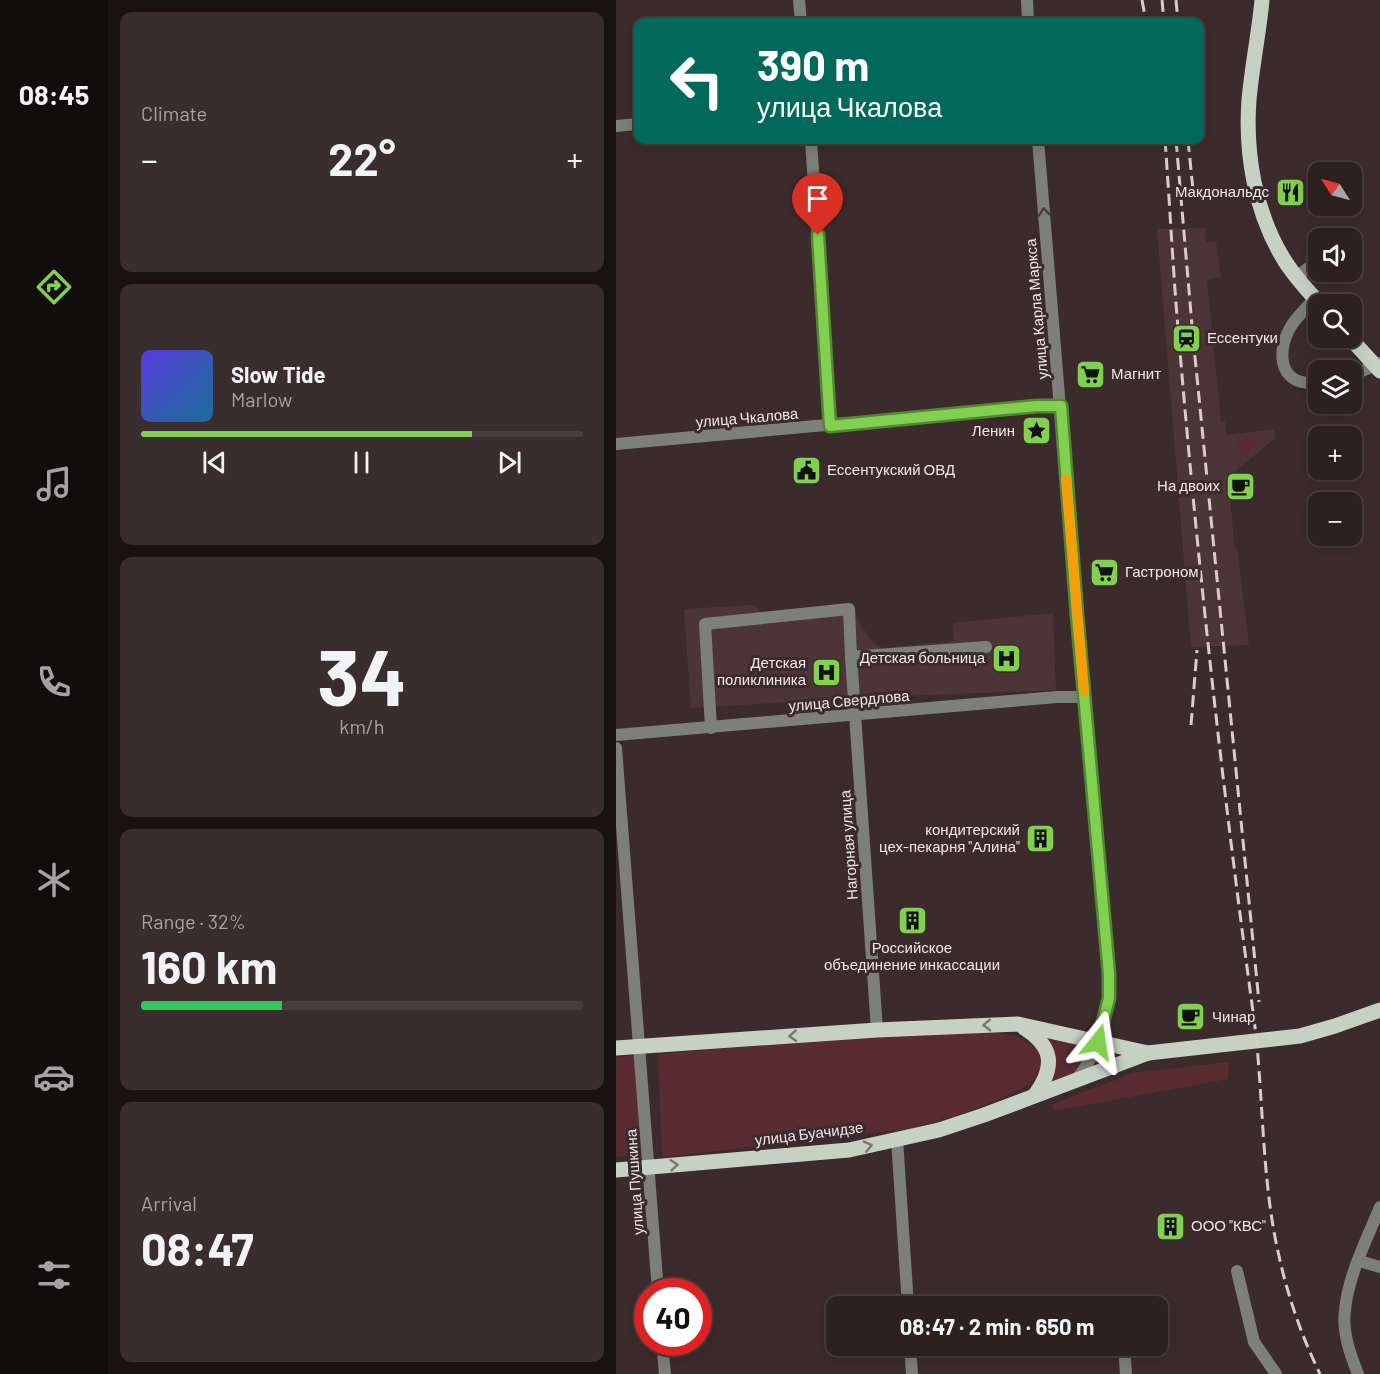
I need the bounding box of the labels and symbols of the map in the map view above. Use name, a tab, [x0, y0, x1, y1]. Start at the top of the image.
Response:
north arrow	[1308, 162, 1362, 216]
pin	[792, 173, 843, 235]
restaurant icon: Макдональдс	[1274, 176, 1306, 208]
place label: Макдональдс	[1175, 182, 1269, 200]
one-way arrow	[1038, 207, 1051, 216]
street label: улица Карла Маркса	[1021, 237, 1051, 380]
station icon: Ессентуки	[1170, 322, 1202, 354]
place label: Ессентуки	[1207, 328, 1278, 346]
supermarket icon: Магнит	[1074, 358, 1106, 390]
place label: Магнит	[1111, 364, 1161, 382]
street label: улица Чкалова	[695, 403, 800, 430]
place icon: Ленин	[1020, 415, 1052, 447]
place label: Ленин	[972, 421, 1015, 439]
public building icon: Ессентукский ОВД	[790, 454, 822, 486]
place label: Ессентукский ОВД	[827, 460, 955, 478]
cafe icon: На двоих	[1225, 470, 1257, 502]
place label: На двоих	[1157, 476, 1220, 494]
supermarket icon: Гастроном	[1088, 556, 1120, 588]
place label: Гастроном	[1125, 562, 1199, 580]
hospital icon: Детская больница	[990, 642, 1022, 674]
place label: Детская больница	[860, 648, 986, 666]
place label: Детская поликлиника	[717, 653, 807, 688]
hospital icon: Детская поликлиника	[811, 656, 843, 688]
street label: улица Свердлова	[788, 686, 911, 714]
street label: Нагорная улица	[835, 789, 861, 901]
place label: кондитерский цех-пекарня "Алина"	[879, 820, 1020, 855]
building icon: кондитерский цех-пекарня "Алина"	[1025, 823, 1057, 855]
building icon: Российское объединение инкассации	[896, 905, 928, 937]
place label: Российское объединение инкассации	[824, 938, 1000, 973]
cafe icon: Чинар	[1175, 1001, 1207, 1033]
place label: Чинар	[1212, 1007, 1255, 1025]
position arrow	[1066, 1010, 1130, 1074]
one-way arrow	[983, 1019, 992, 1031]
one-way arrow	[788, 1029, 797, 1042]
street label: улица Буачидзе	[754, 1117, 864, 1149]
street label: улица Пушкина	[621, 1128, 647, 1236]
one-way arrow	[863, 1140, 873, 1153]
one-way arrow	[670, 1159, 679, 1172]
building icon: ООО "КВС"	[1154, 1210, 1186, 1242]
place label: ООО "КВС"	[1191, 1216, 1266, 1234]
speed limit sign: 40	[634, 1278, 712, 1356]

